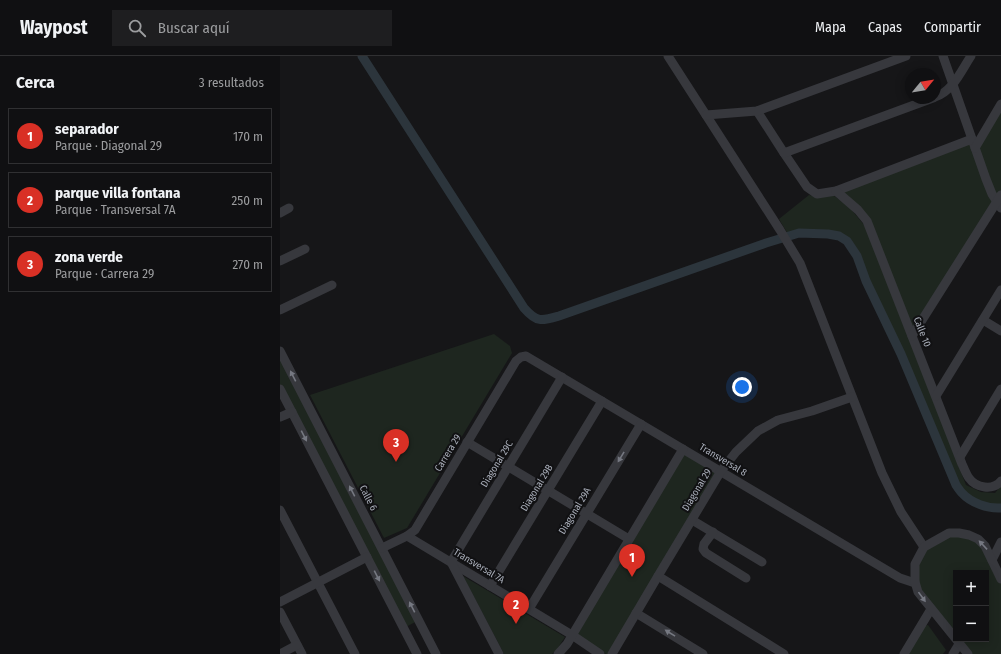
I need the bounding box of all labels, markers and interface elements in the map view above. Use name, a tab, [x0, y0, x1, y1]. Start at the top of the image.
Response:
search box	[112, 10, 392, 46]
text: Waypost	[20, 16, 88, 39]
icon: search	[126, 17, 148, 39]
text: Buscar aquí	[158, 19, 230, 37]
text: Mapa	[815, 19, 846, 36]
text: Capas	[868, 19, 902, 36]
text: Compartir	[924, 19, 981, 36]
north arrow	[905, 68, 941, 104]
text: Cerca	[16, 72, 55, 93]
text: 3 resultados	[199, 75, 264, 90]
text: separador	[55, 120, 119, 138]
text: 1	[27, 129, 33, 144]
text: 170 m	[233, 129, 263, 144]
text: Parque · Diagonal 29	[55, 138, 162, 153]
text: parque villa fontana	[55, 184, 180, 202]
text: 2	[27, 193, 33, 208]
text: 250 m	[231, 193, 263, 208]
text: Parque · Transversal 7A	[55, 202, 175, 217]
text: zona verde	[55, 248, 123, 266]
text: 3	[27, 257, 33, 272]
text: 270 m	[232, 257, 263, 272]
text: Parque · Carrera 29	[55, 266, 154, 281]
street label: Calle 10	[911, 315, 933, 349]
one-way arrow	[290, 370, 296, 382]
your location	[732, 377, 752, 397]
pin: 3	[383, 429, 409, 462]
one-way arrow	[301, 430, 308, 442]
street label: Carrera 29	[432, 432, 464, 474]
street label: Diagonal 29C	[478, 439, 516, 489]
street label: Transversal 8	[697, 441, 749, 479]
one-way arrow	[617, 451, 624, 463]
street label: Diagonal 29B	[518, 462, 556, 514]
street label: Diagonal 29	[680, 467, 714, 513]
street label: Calle 6	[356, 483, 380, 513]
street label: Diagonal 29A	[556, 485, 594, 537]
one-way arrow	[349, 486, 356, 497]
one-way arrow	[978, 540, 987, 550]
pin: 1	[619, 544, 645, 577]
street label: Transversal 7A	[451, 546, 507, 586]
map controls	[953, 570, 989, 642]
button: +	[953, 570, 989, 606]
one-way arrow	[374, 571, 380, 582]
pin: 2	[503, 591, 529, 624]
one-way arrow	[918, 591, 926, 602]
one-way arrow	[409, 601, 415, 613]
button: −	[953, 606, 989, 642]
one-way arrow	[664, 630, 676, 637]

